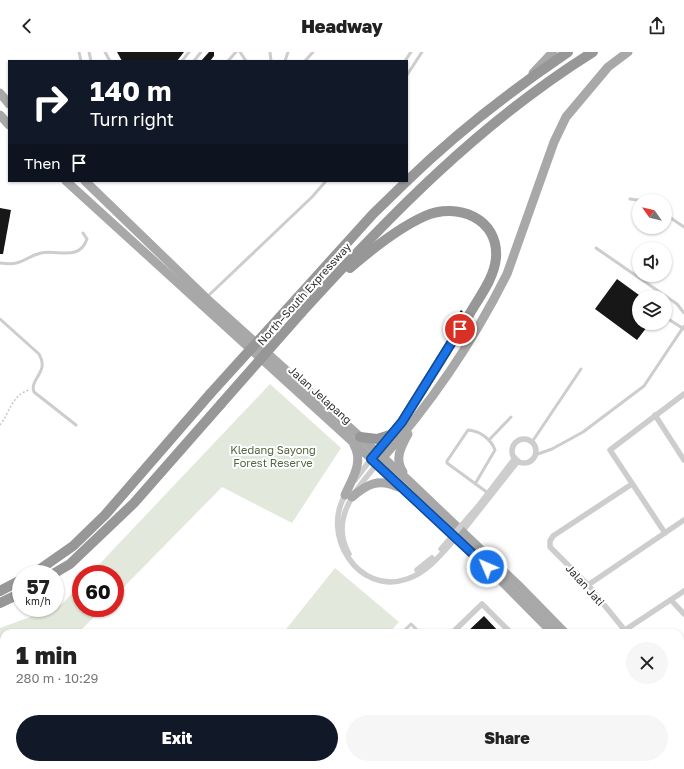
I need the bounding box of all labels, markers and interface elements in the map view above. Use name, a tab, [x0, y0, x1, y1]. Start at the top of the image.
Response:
icon: back	[16, 15, 38, 37]
text: Headway	[301, 15, 383, 37]
icon: share	[646, 15, 668, 37]
text: 140 m	[90, 74, 172, 107]
icon: right	[24, 76, 76, 128]
text: Turn right	[90, 108, 174, 130]
icon: arrive	[68, 152, 90, 174]
text: Then	[24, 154, 60, 172]
north arrow	[632, 194, 672, 234]
map controls	[632, 194, 672, 330]
street label: North–South Expressway	[254, 240, 353, 348]
button: sound	[632, 242, 672, 282]
button: layers	[632, 290, 672, 330]
pin	[443, 312, 477, 346]
icon: arrive	[449, 318, 471, 340]
street label: Jalan Jelapang	[286, 363, 355, 426]
park label: Kledang Sayong Forest Reserve	[230, 443, 316, 469]
position arrow	[466, 546, 508, 588]
street label: Jalan Jati	[563, 561, 607, 608]
speed limit sign: 60	[72, 565, 124, 617]
text: 57	[26, 574, 50, 598]
text: km/h	[25, 595, 51, 607]
text: 1 min	[16, 640, 77, 669]
button: close	[626, 642, 668, 684]
text: 280 m · 10:29	[16, 670, 98, 686]
button: Exit	[16, 715, 338, 761]
button: Share	[346, 715, 668, 761]

